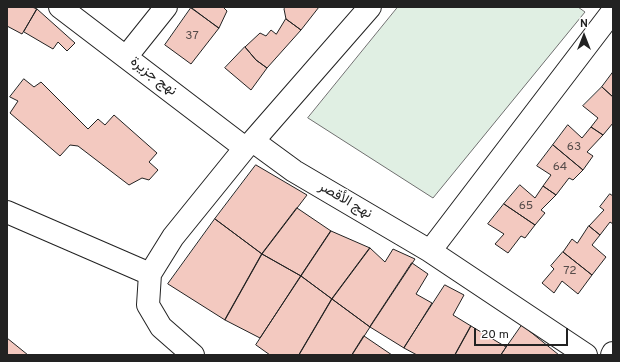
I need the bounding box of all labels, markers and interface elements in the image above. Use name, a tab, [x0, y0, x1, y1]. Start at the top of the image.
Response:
north arrow	[564, 16, 604, 56]
text: N	[580, 17, 588, 31]
house number: 37	[185, 30, 199, 44]
street label: نهج جزيرة	[126, 54, 180, 100]
house number: 63	[567, 141, 581, 155]
house number: 64	[553, 161, 567, 175]
street label: نهج الأقصر	[315, 179, 375, 223]
house number: 65	[519, 200, 533, 214]
house number: 72	[563, 265, 577, 279]
scale bar	[476, 320, 570, 346]
text: 20 m	[481, 327, 509, 343]

